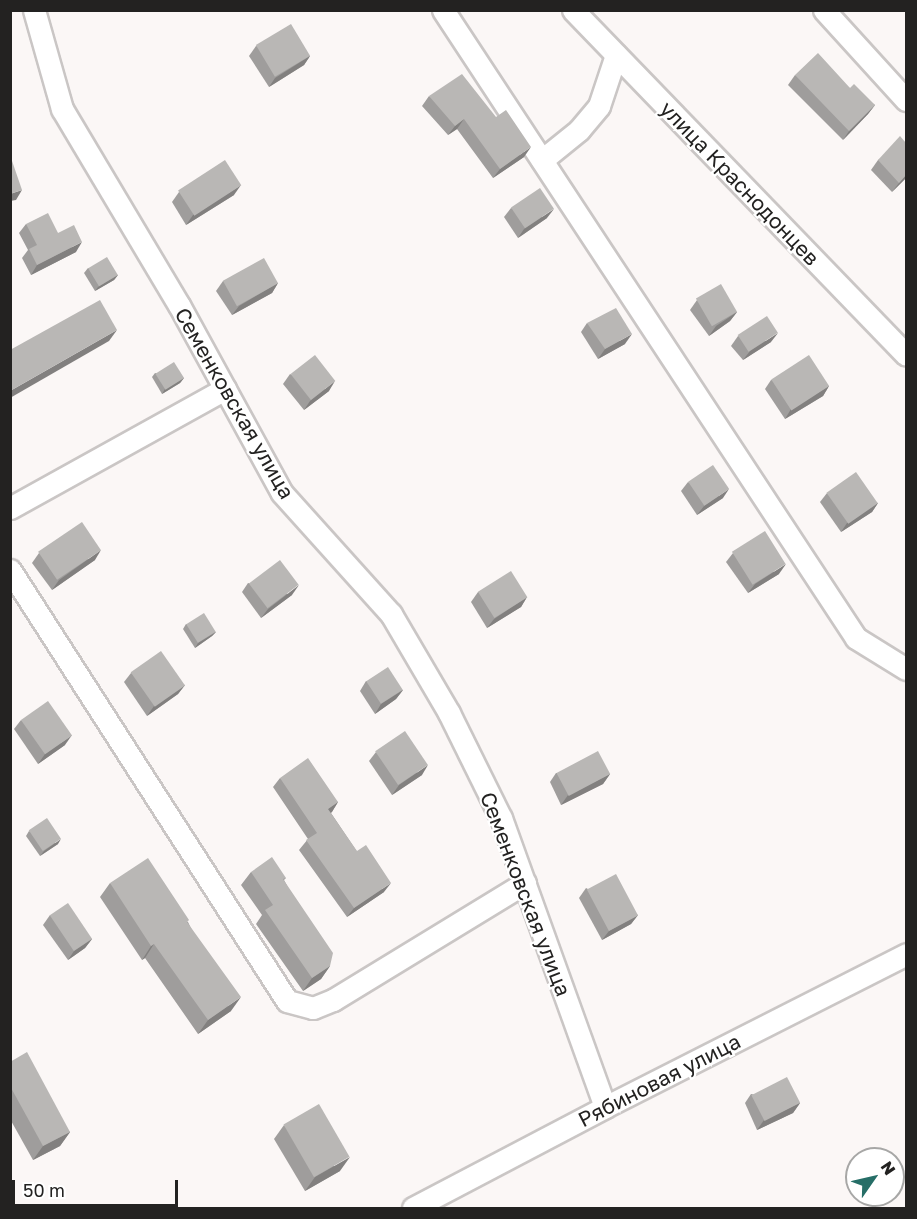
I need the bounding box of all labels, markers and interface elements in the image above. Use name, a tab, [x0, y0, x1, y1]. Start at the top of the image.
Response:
street label: улица Краснодонцев	[655, 96, 825, 270]
street label: Семенковская улица	[170, 303, 300, 503]
street label: Семенковская улица	[475, 788, 577, 1000]
street label: Рябиновая улица	[574, 1028, 744, 1132]
north arrow	[845, 1147, 905, 1207]
text: N	[877, 1157, 900, 1179]
scale bar	[15, 1168, 182, 1206]
text: 50 m	[23, 1179, 65, 1201]

